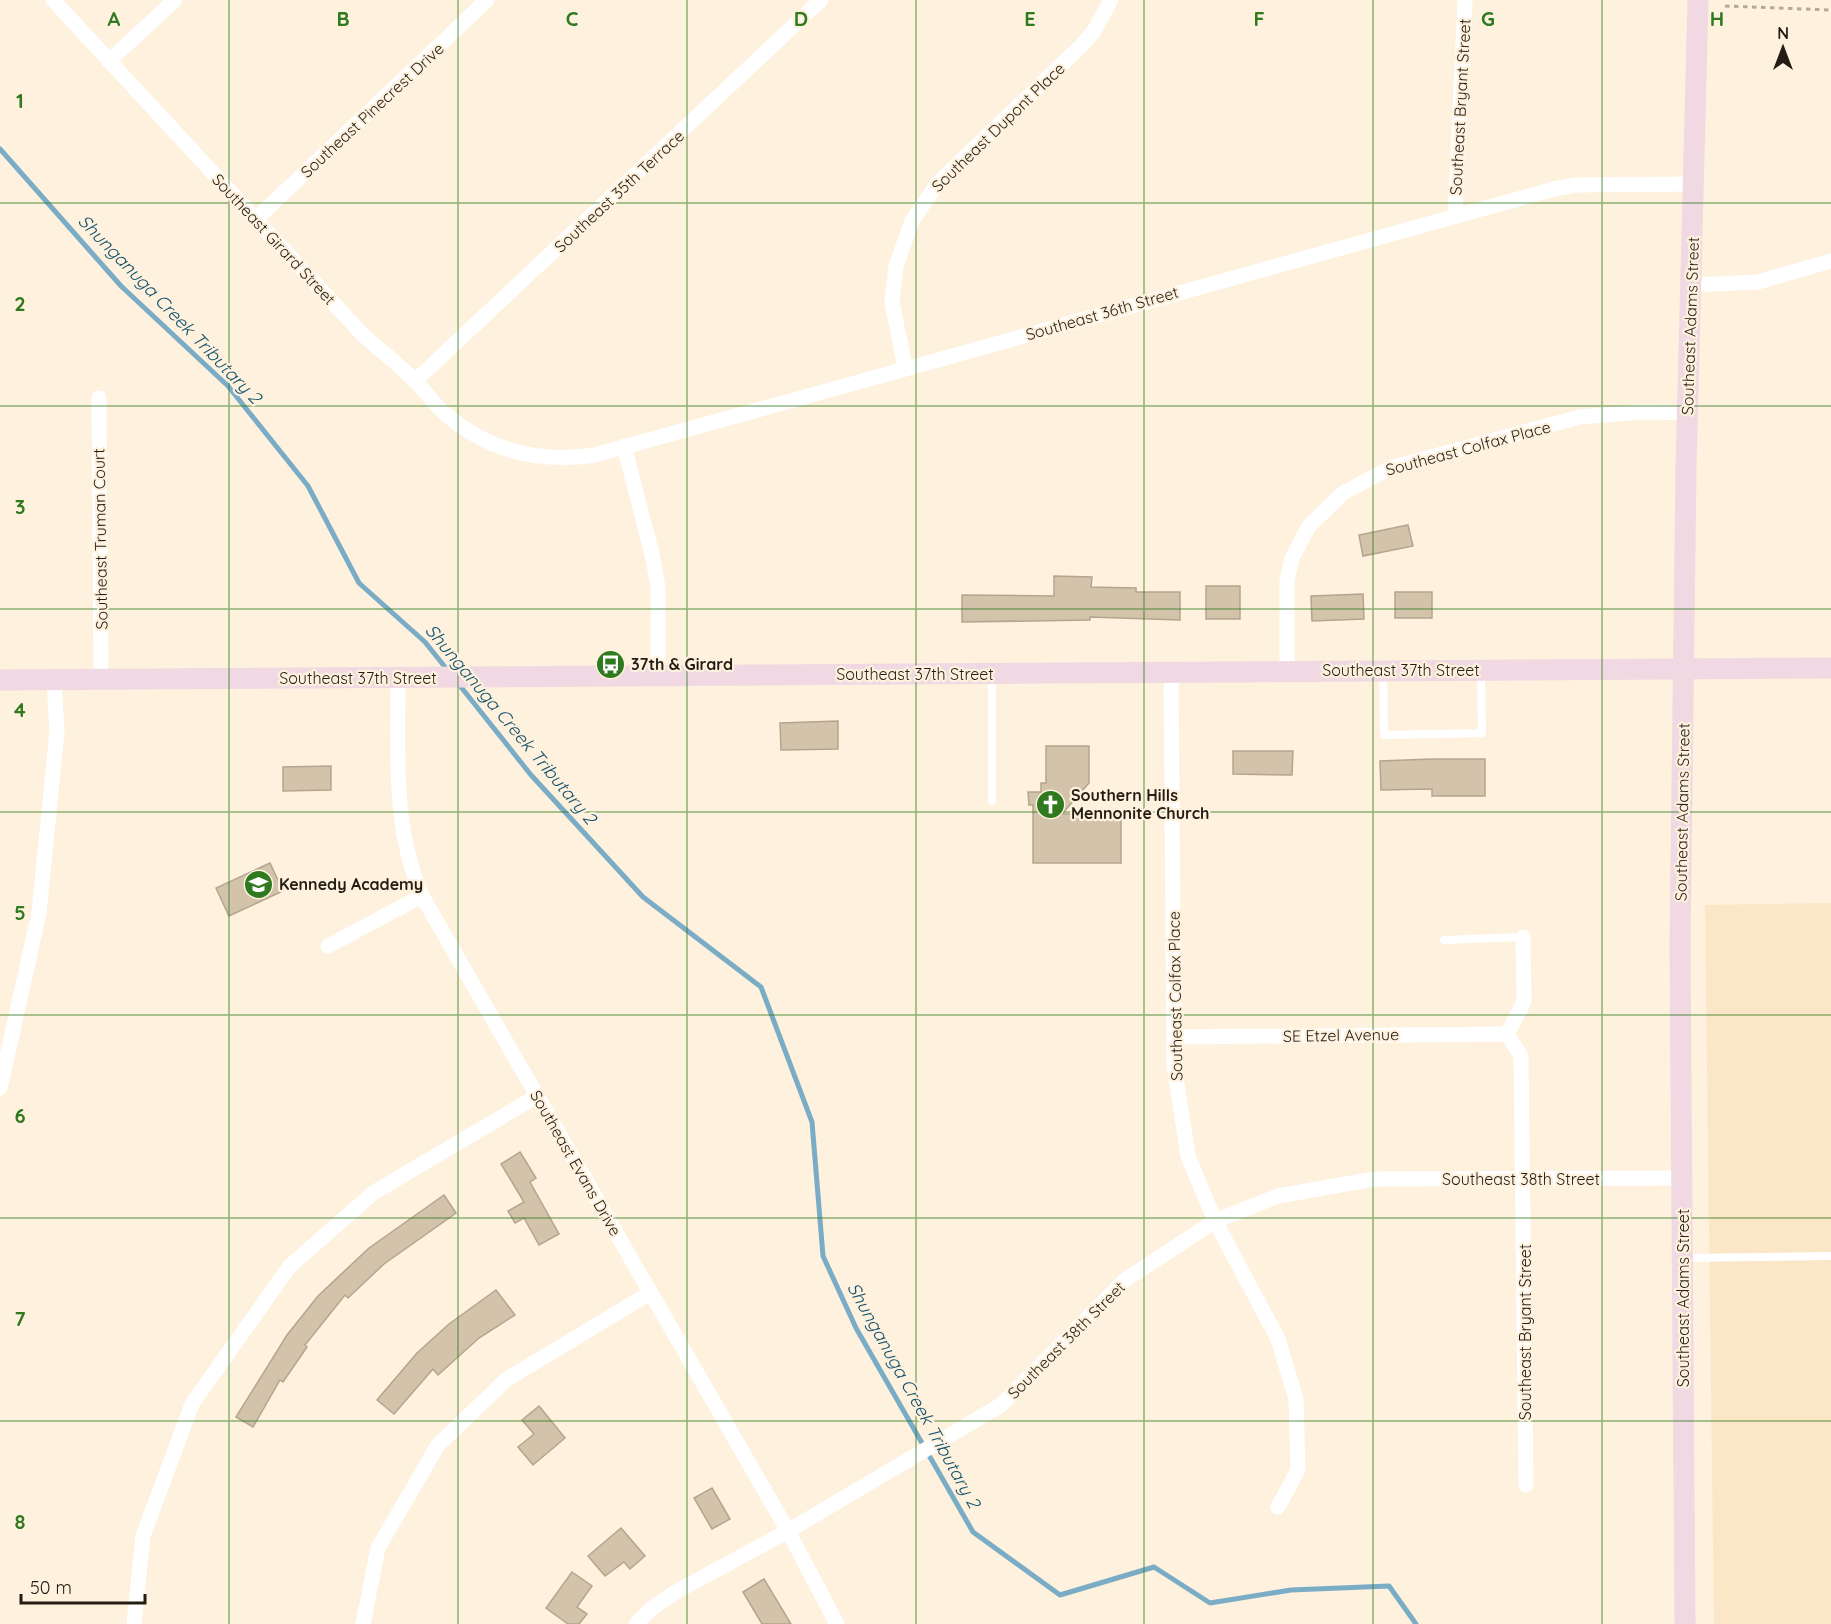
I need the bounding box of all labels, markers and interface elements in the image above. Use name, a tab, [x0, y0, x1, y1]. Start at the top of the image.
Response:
text: A	[108, 6, 121, 31]
text: B	[336, 6, 350, 31]
text: C	[566, 6, 579, 31]
text: D	[794, 6, 808, 31]
text: E	[1024, 6, 1036, 31]
text: F	[1253, 6, 1265, 31]
text: G	[1481, 6, 1495, 31]
text: H	[1710, 6, 1724, 31]
street label: Southeast Bryant Street	[1445, 18, 1475, 196]
north arrow	[1753, 18, 1813, 78]
text: N	[1777, 23, 1789, 43]
street label: Southeast Pinecrest Drive	[296, 38, 448, 182]
street label: Southeast Dupont Place	[927, 58, 1069, 196]
text: 1	[16, 88, 24, 113]
street label: Southeast 35th Terrace	[550, 126, 688, 256]
street label: Southeast Girard Street	[208, 169, 340, 309]
water label: Shunganuga Creek Tributary 2	[73, 210, 268, 410]
street label: Southeast Adams Street	[1677, 237, 1703, 415]
street label: Southeast 36th Street	[1023, 282, 1181, 344]
text: 2	[14, 291, 26, 316]
street label: Southeast Colfax Place	[1383, 416, 1553, 480]
street label: Southeast Truman Court	[88, 448, 112, 630]
text: 3	[15, 494, 25, 519]
water label: Shunganuga Creek Tributary 2	[420, 619, 603, 830]
bus stop icon: 37th & Girard	[594, 648, 626, 680]
place label: 37th & Girard	[631, 654, 733, 674]
street label: Southeast 37th Street	[1322, 660, 1480, 680]
street label: Southeast 37th Street	[836, 664, 994, 684]
street label: Southeast 37th Street	[279, 668, 437, 688]
text: 4	[14, 697, 26, 722]
street label: Southeast Adams Street	[1670, 723, 1694, 901]
place label: Southern Hills Mennonite Church	[1071, 785, 1209, 823]
church icon: Southern Hills Mennonite Church	[1034, 788, 1066, 820]
school or university icon: Kennedy Academy	[242, 868, 274, 900]
place label: Kennedy Academy	[279, 874, 423, 894]
text: 5	[14, 900, 26, 925]
street label: Southeast Colfax Place	[1164, 911, 1186, 1081]
street label: SE Etzel Avenue	[1283, 1024, 1399, 1046]
street label: Southeast Evans Drive	[526, 1087, 626, 1239]
text: 6	[14, 1103, 26, 1128]
street label: Southeast 38th Street	[1442, 1169, 1600, 1189]
street label: Southeast Adams Street	[1673, 1209, 1693, 1387]
street label: Southeast Bryant Street	[1515, 1244, 1535, 1420]
street label: Southeast 38th Street	[1003, 1277, 1129, 1403]
water label: Shunganuga Creek Tributary 2	[842, 1278, 987, 1514]
text: 7	[15, 1306, 26, 1331]
text: 8	[15, 1509, 26, 1534]
scale bar	[21, 1567, 146, 1605]
text: 50 m	[30, 1576, 72, 1599]

